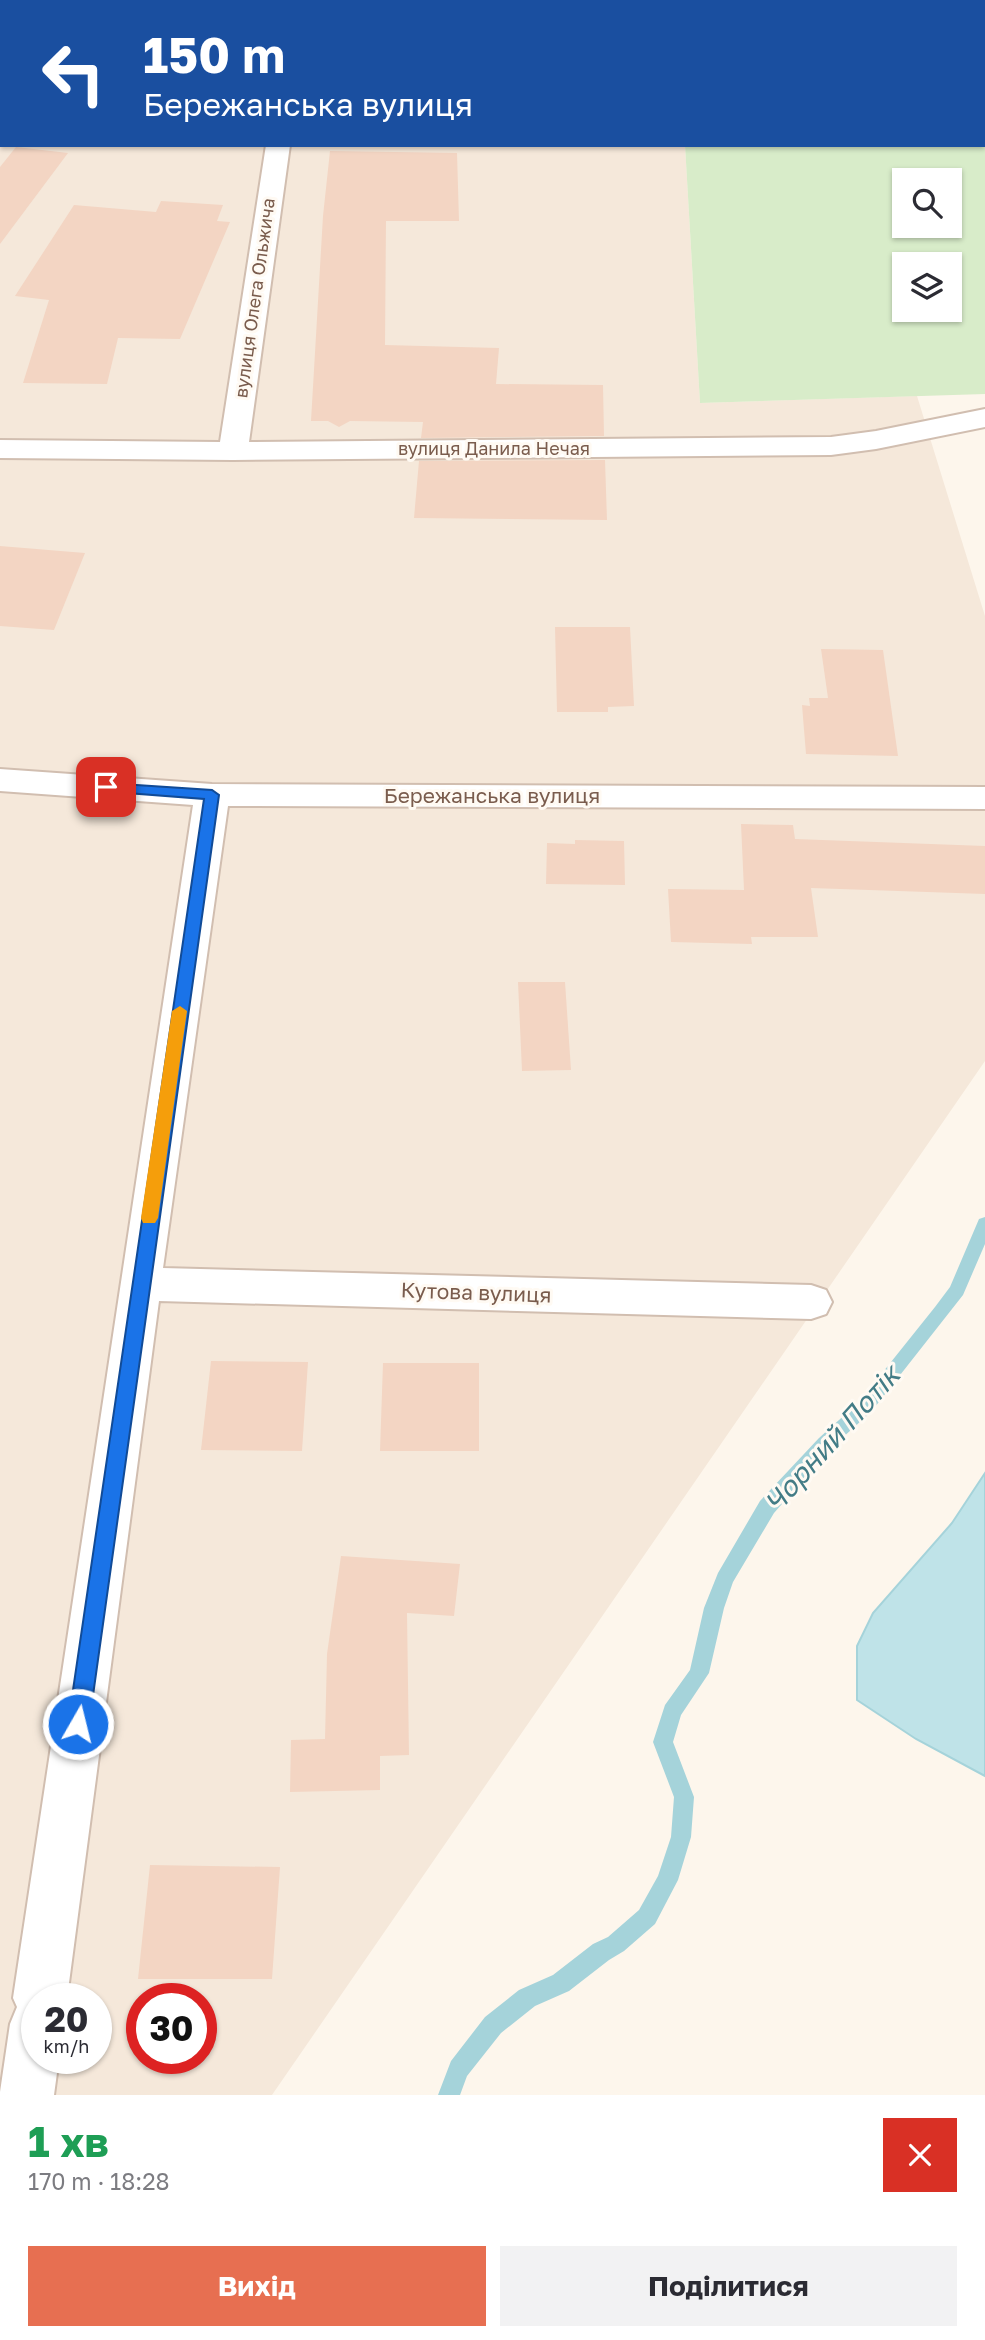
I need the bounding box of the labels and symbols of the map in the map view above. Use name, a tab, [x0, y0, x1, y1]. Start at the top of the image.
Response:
street label: вулиця Олега Ольжича	[229, 197, 279, 399]
street label: вулиця Данила Нечая	[398, 437, 590, 459]
pin	[76, 757, 136, 817]
street label: Бережанська вулиця	[384, 782, 600, 808]
street label: Кутова вулиця	[400, 1276, 552, 1308]
water label: Чорний Потік	[757, 1356, 908, 1519]
position arrow	[41, 1687, 115, 1761]
speed limit sign: 30	[126, 1983, 217, 2074]

